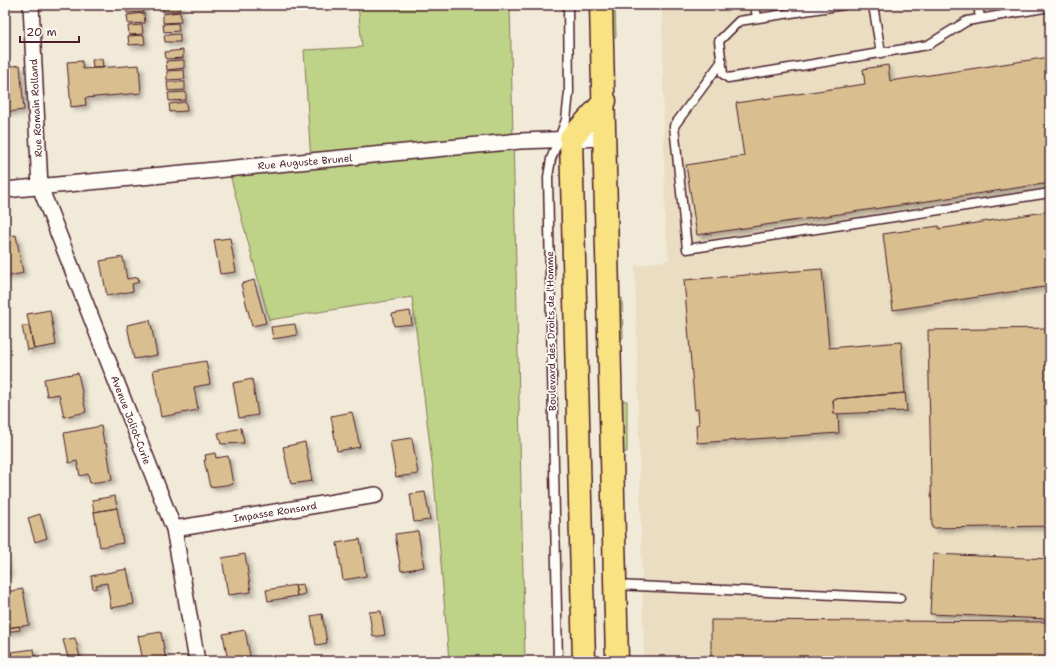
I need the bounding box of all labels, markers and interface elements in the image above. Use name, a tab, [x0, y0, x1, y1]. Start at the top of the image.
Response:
scale bar	[20, 18, 79, 44]
text: 20 m	[26, 24, 57, 40]
street label: Rue Romain Rolland	[27, 58, 45, 157]
street label: Rue Auguste Brunel	[257, 151, 353, 173]
street label: Boulevard des Droits de l'Homme	[543, 251, 559, 411]
street label: Avenue Joliot-Curie	[108, 374, 154, 467]
street label: Impasse Ronsard	[232, 499, 318, 525]

